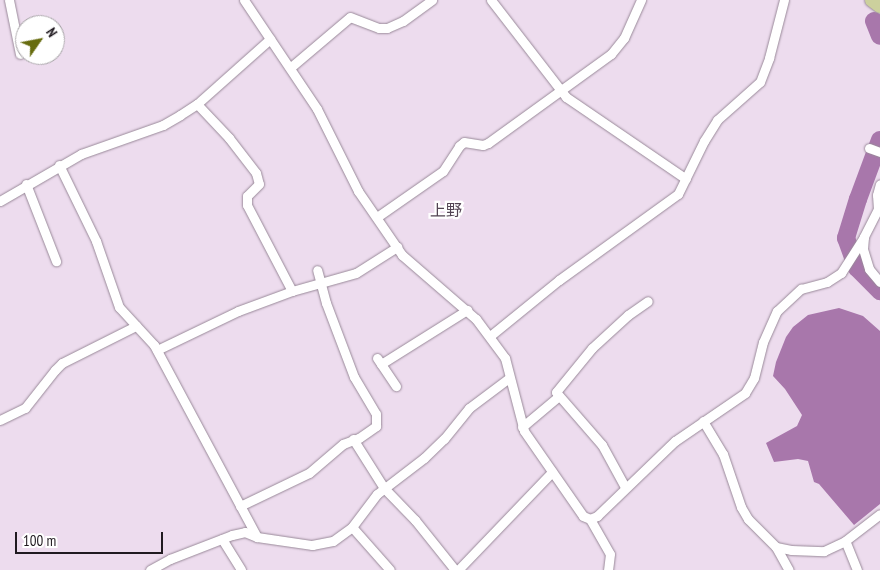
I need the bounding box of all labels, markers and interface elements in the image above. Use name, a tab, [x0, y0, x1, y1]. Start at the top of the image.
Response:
north arrow	[15, 15, 65, 65]
text: N	[42, 24, 61, 40]
district label: 上野	[430, 200, 462, 220]
scale bar	[18, 522, 165, 554]
text: 100 m	[23, 531, 56, 550]

